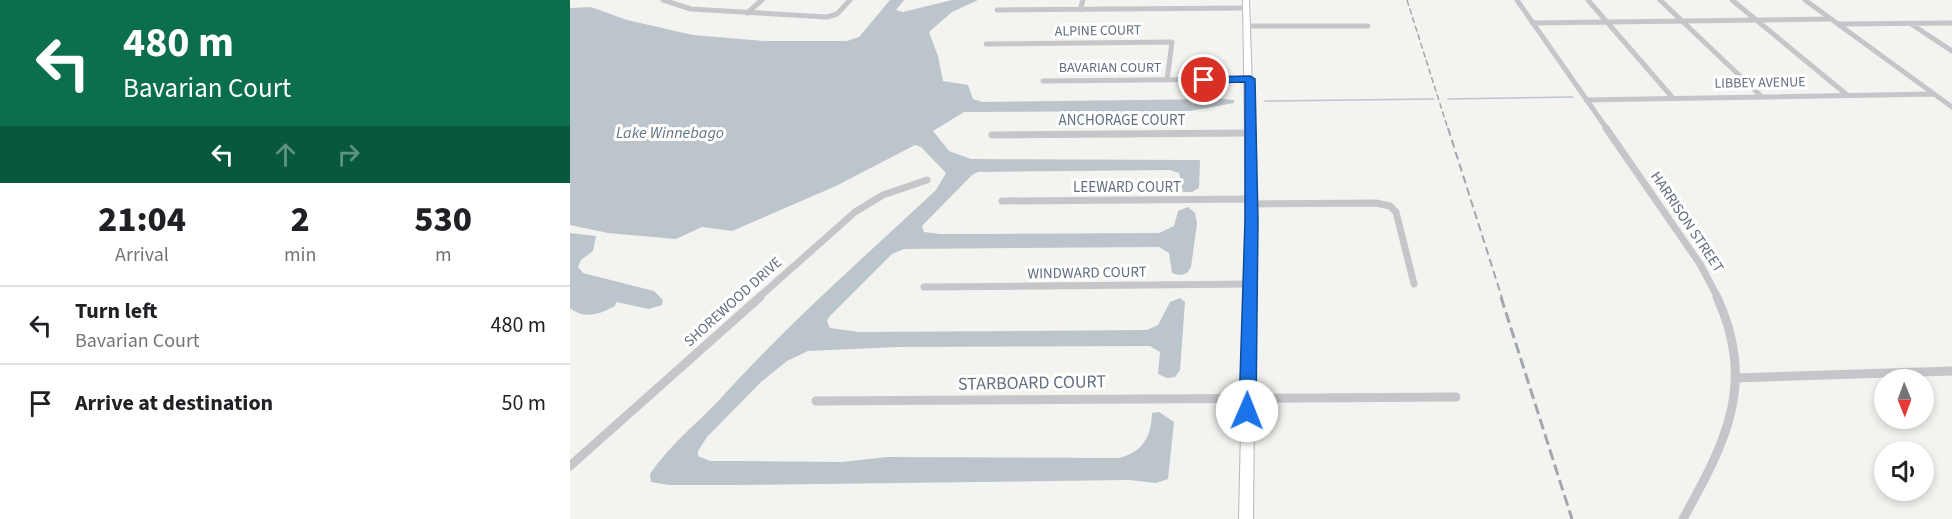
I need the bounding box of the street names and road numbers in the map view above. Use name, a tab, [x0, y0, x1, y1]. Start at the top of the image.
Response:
street label: ALPINE COURT	[1055, 20, 1142, 42]
street label: BAVARIAN COURT	[1059, 58, 1162, 78]
street label: LIBBEY AVENUE	[1714, 72, 1806, 94]
street label: ANCHORAGE COURT	[1059, 110, 1185, 131]
street label: HARRISON STREET	[1645, 167, 1729, 277]
street label: LEEWARD COURT	[1073, 177, 1181, 198]
street label: SHOREWOOD DRIVE	[679, 252, 787, 352]
street label: WINDWARD COURT	[1027, 261, 1147, 285]
street label: STARBOARD COURT	[958, 369, 1107, 397]

